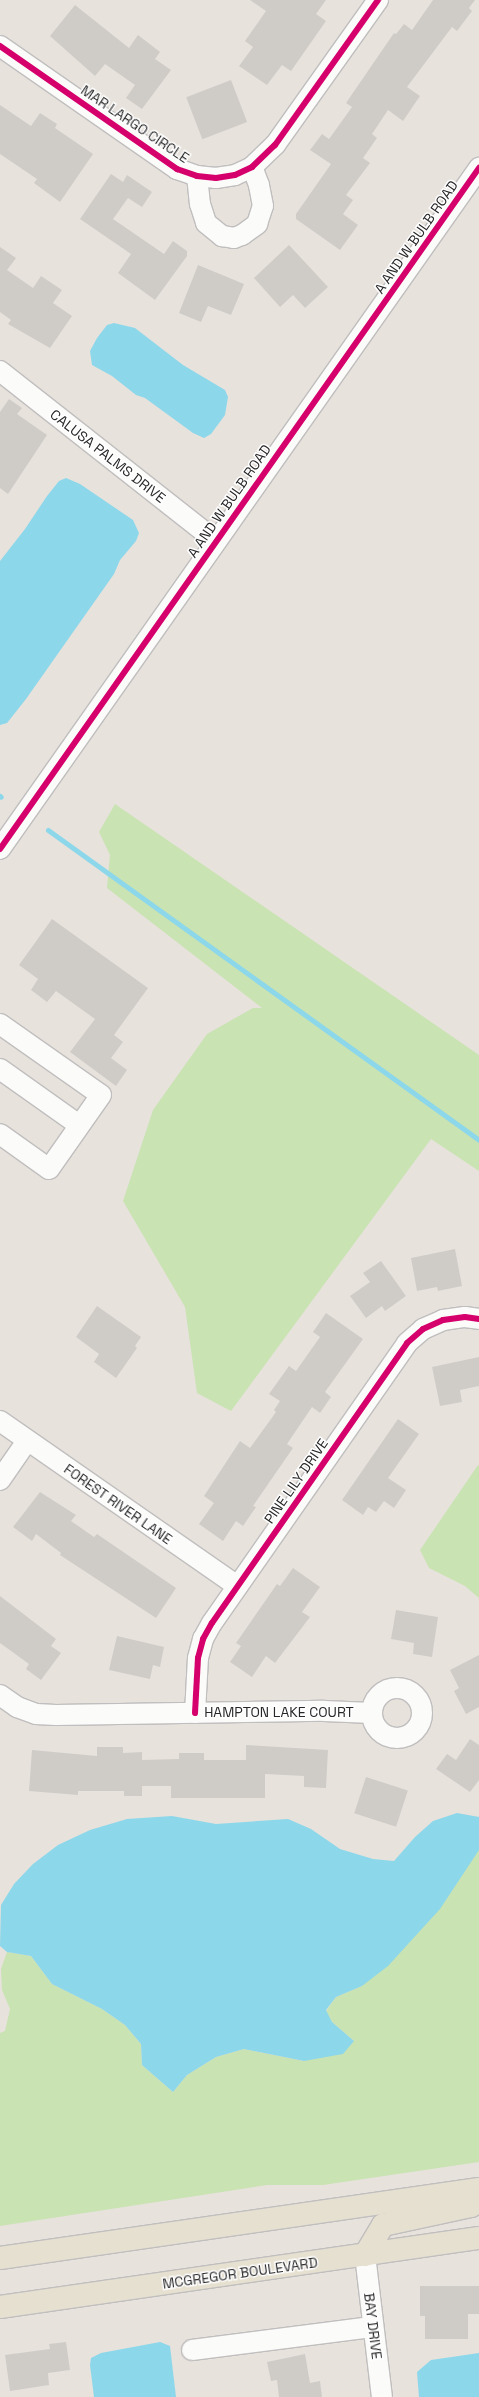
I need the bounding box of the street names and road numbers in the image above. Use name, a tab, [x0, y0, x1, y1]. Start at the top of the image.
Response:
street label: MAR LARGO CIRCLE	[78, 82, 192, 166]
street label: A AND W BULB ROAD	[371, 177, 461, 297]
street label: CALUSA PALMS DRIVE	[47, 406, 169, 506]
street label: A AND W BULB ROAD	[184, 441, 274, 561]
street label: PINE LILY DRIVE	[260, 1435, 332, 1527]
street label: FOREST RIVER LANE	[61, 1460, 175, 1548]
street label: HAMPTON LAKE COURT	[204, 1704, 354, 1720]
street label: MCGREGOR BOULEVARD	[161, 2254, 319, 2292]
street label: BAY DRIVE	[361, 2292, 385, 2360]

